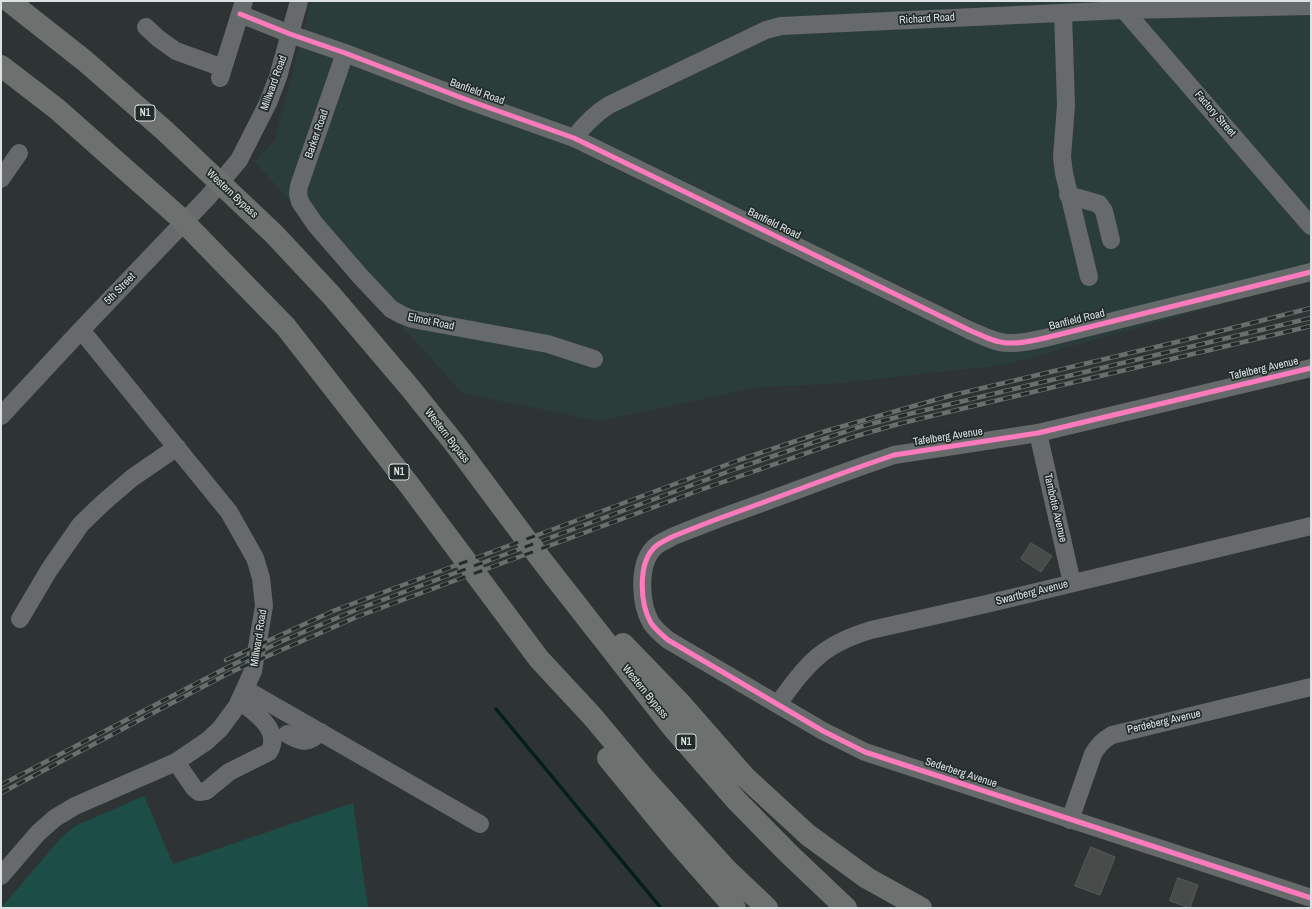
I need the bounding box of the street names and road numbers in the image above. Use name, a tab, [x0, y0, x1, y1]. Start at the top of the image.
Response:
street label: Richard Road	[899, 11, 955, 27]
street label: Millward Road	[258, 54, 290, 112]
street label: Banfield Road	[448, 76, 506, 108]
street label: Factory Street	[1192, 88, 1238, 140]
road number: N1	[135, 105, 155, 121]
street label: Barker Road	[303, 108, 331, 160]
street label: Western Bypass	[204, 167, 260, 221]
street label: Banfield Road	[745, 206, 803, 242]
street label: 5th Street	[102, 270, 138, 308]
street label: Banfield Road	[1048, 307, 1106, 333]
street label: Elmot Road	[407, 311, 455, 333]
street label: Tafelberg Avenue	[1228, 355, 1300, 383]
street label: Western Bypass	[422, 406, 472, 466]
street label: Tafelberg Avenue	[912, 425, 984, 449]
road number: N1	[389, 464, 409, 480]
street label: Tambotie Avenue	[1041, 472, 1069, 544]
street label: Swartberg Avenue	[994, 578, 1070, 608]
street label: Millward Road	[248, 609, 270, 667]
street label: Western Bypass	[619, 662, 671, 722]
street label: Perdeberg Avenue	[1126, 707, 1202, 737]
road number: N1	[676, 734, 696, 750]
street label: Sederberg Avenue	[923, 755, 999, 791]

